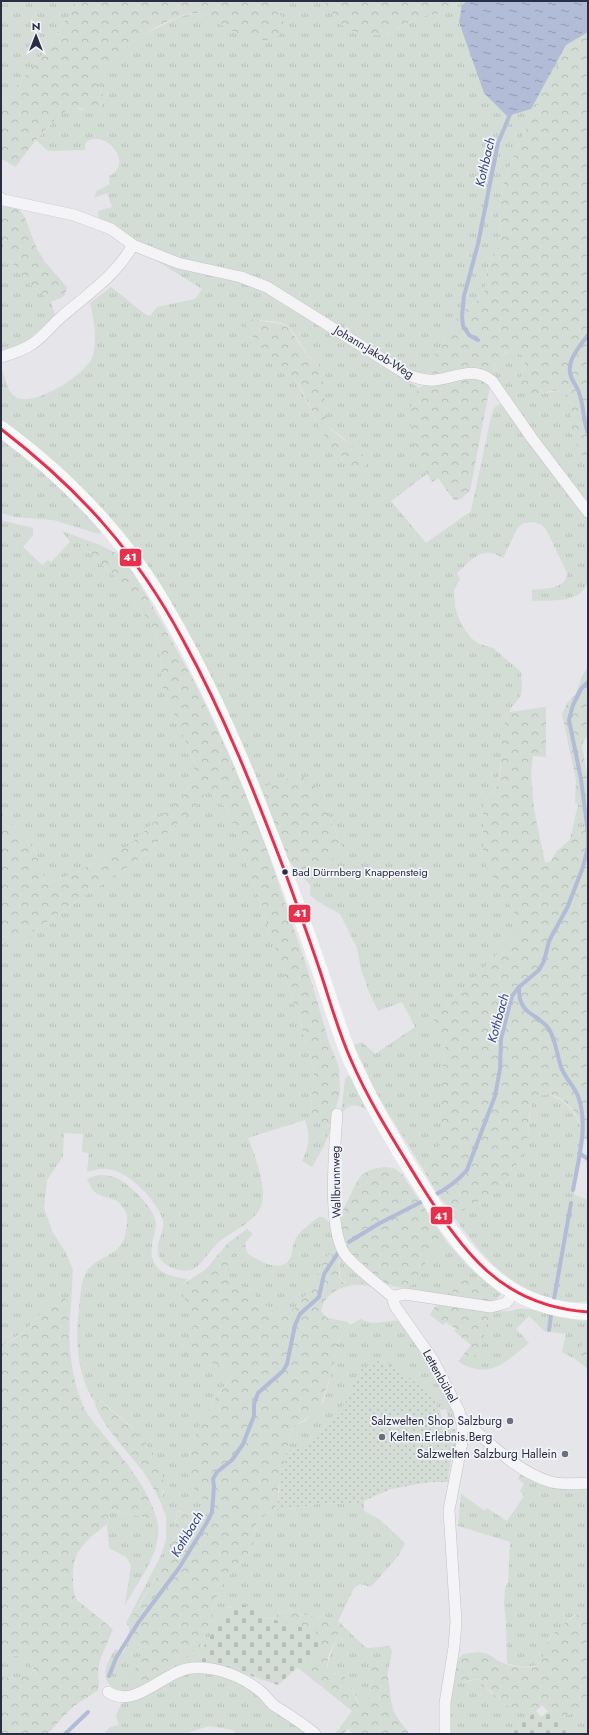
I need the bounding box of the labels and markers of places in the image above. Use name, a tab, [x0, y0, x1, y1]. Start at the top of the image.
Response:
place label: Bad Dürrnberg Knappensteig	[292, 864, 428, 880]
marker: Bad Dürrnberg Knappensteig	[280, 867, 290, 877]
place label: Salzwelten Shop Salzburg	[371, 1412, 502, 1430]
marker: Salzwelten Shop Salzburg	[505, 1416, 515, 1426]
place label: Kelten.Erlebnis.Berg	[390, 1428, 492, 1446]
marker: Kelten.Erlebnis.Berg	[377, 1432, 387, 1442]
place label: Salzwelten Salzburg Hallein	[417, 1445, 557, 1463]
marker: Salzwelten Salzburg Hallein	[560, 1449, 570, 1459]

